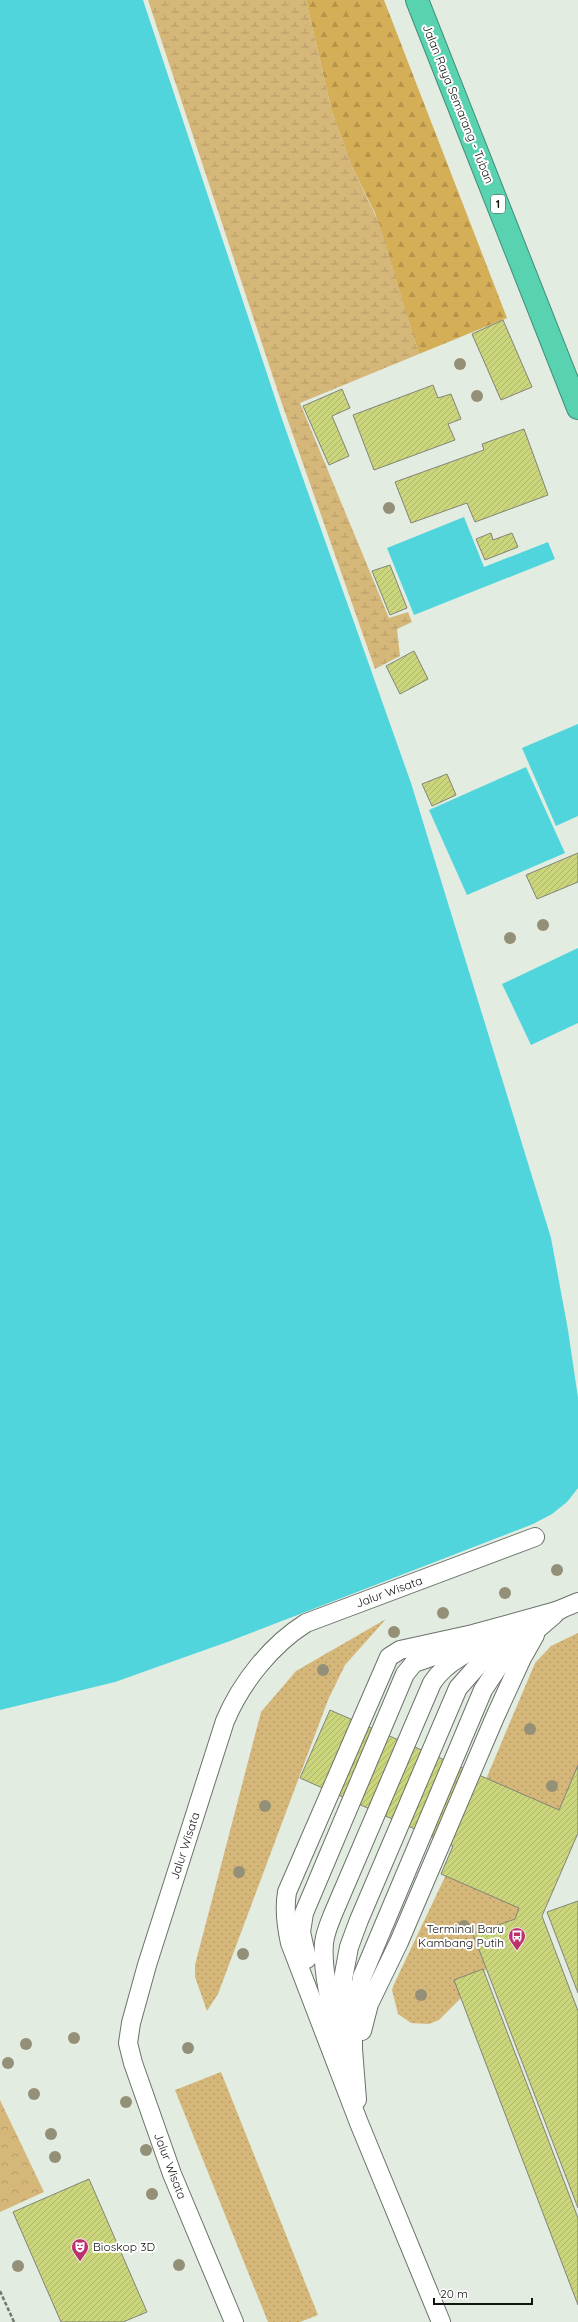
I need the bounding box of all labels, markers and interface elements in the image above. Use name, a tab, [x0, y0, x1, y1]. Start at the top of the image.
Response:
street label: Jalan Raya Semarang - Tuban	[420, 22, 497, 186]
road number: 1	[491, 195, 505, 213]
street label: Jalur Wisata	[353, 1573, 424, 1611]
street label: Jalur Wisata	[167, 1810, 202, 1881]
place label: Terminal Baru Kambang Putih	[418, 1921, 504, 1950]
bus stop icon: Terminal Baru Kambang Putih	[507, 1926, 527, 1951]
street label: Jalur Wisata	[151, 2130, 190, 2201]
theatre icon: Bioskop 3D	[70, 2237, 90, 2262]
place label: Bioskop 3D	[93, 2239, 155, 2254]
scale bar	[434, 2280, 532, 2306]
text: 20 m	[440, 2286, 468, 2301]

